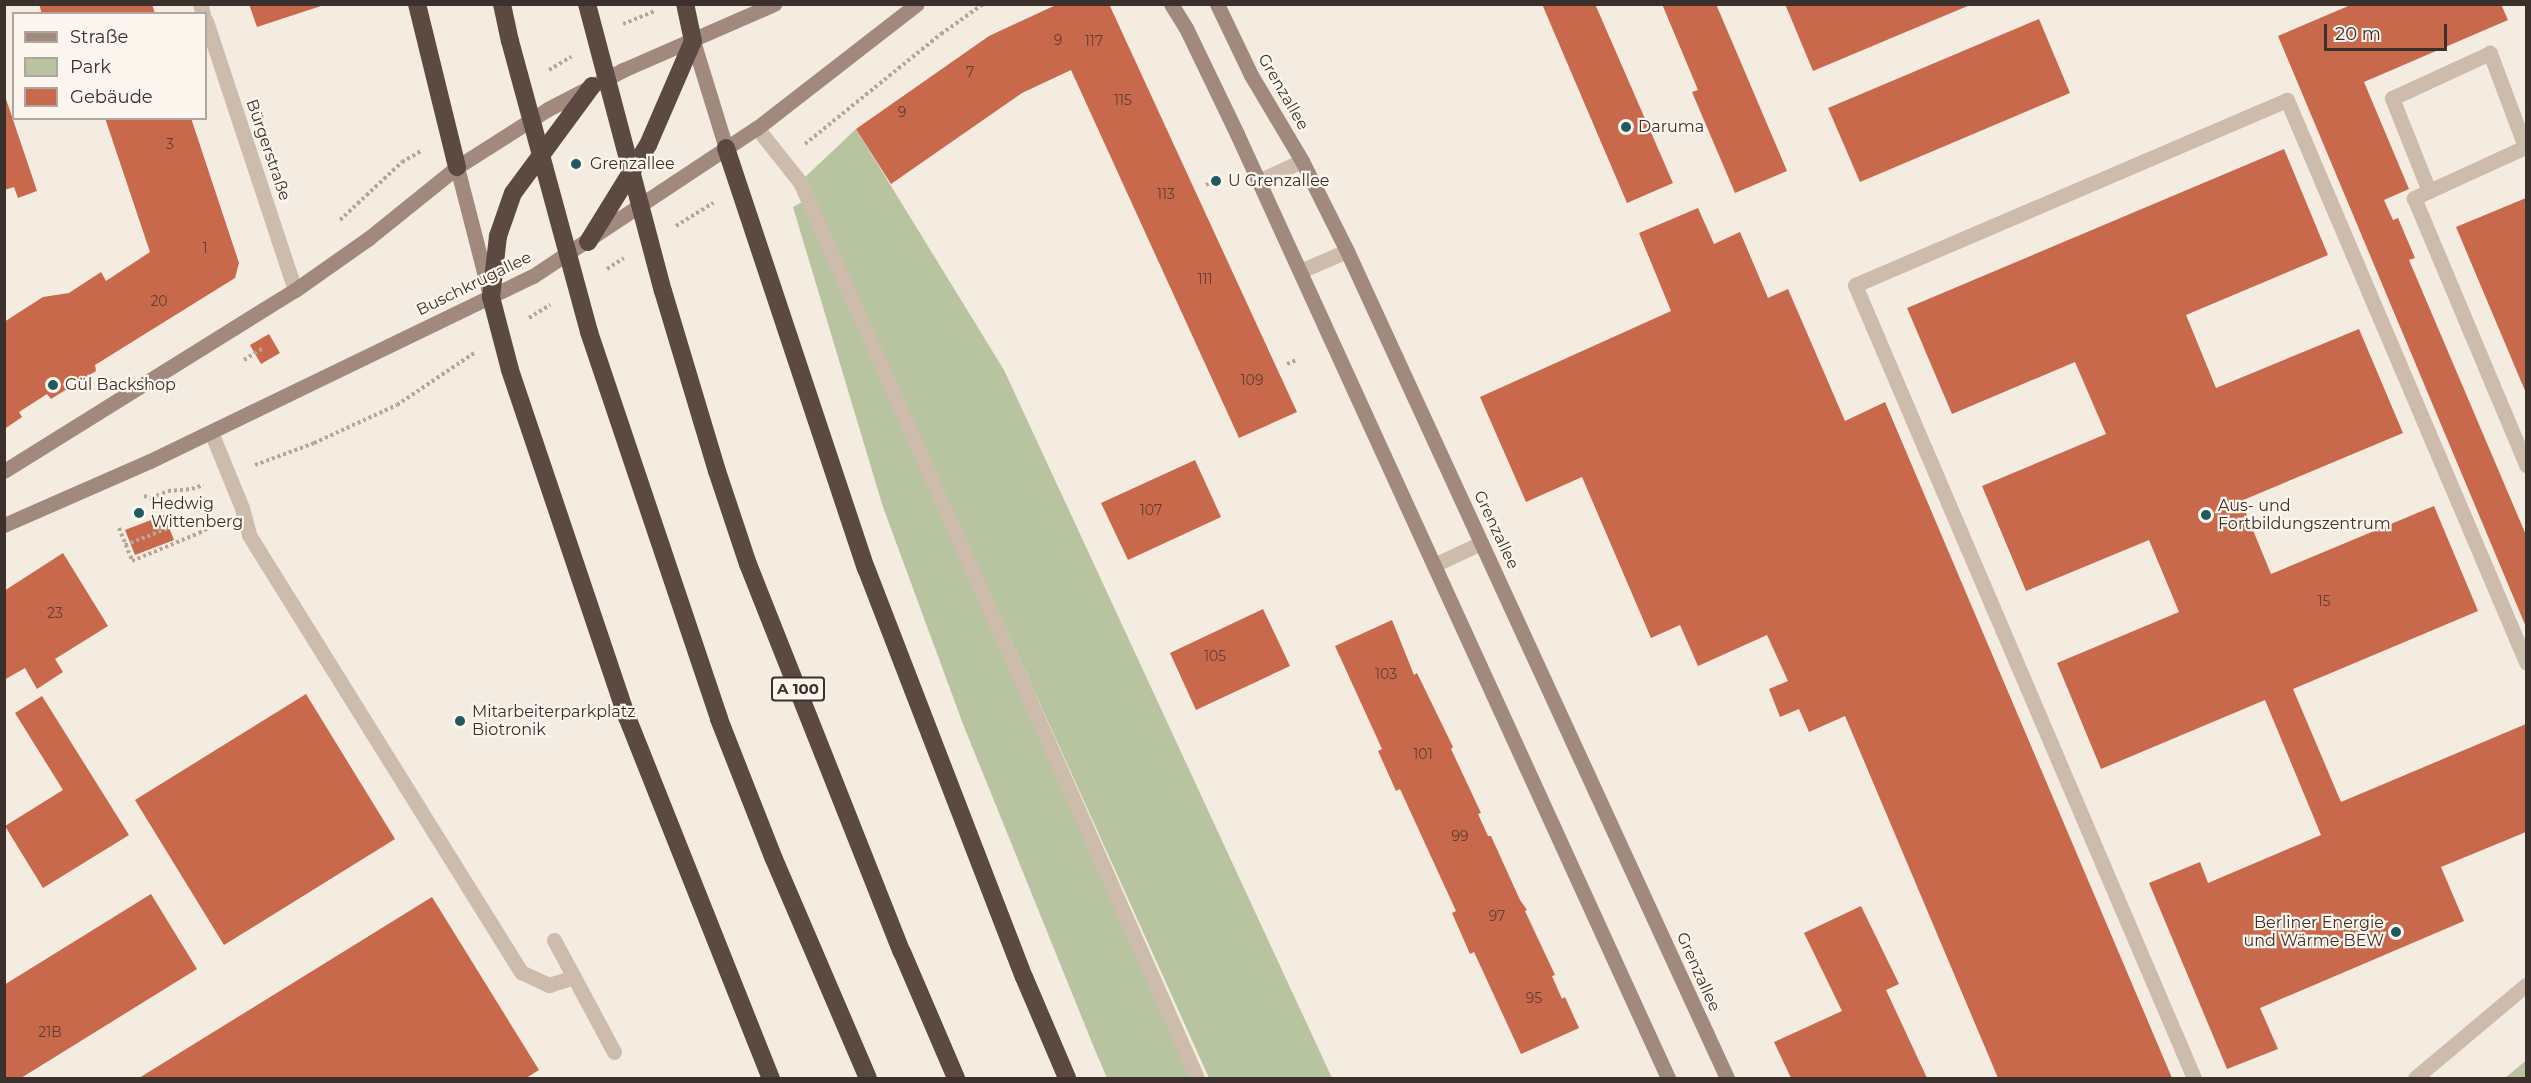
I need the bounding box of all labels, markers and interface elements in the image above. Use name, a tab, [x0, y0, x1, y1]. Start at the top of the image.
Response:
legend	[12, 12, 207, 120]
scale bar	[2327, 12, 2450, 50]
text: 20 m	[2335, 23, 2381, 45]
text: Straße	[70, 26, 128, 48]
house number: 9	[1054, 32, 1062, 48]
house number: 117	[1085, 33, 1103, 49]
street label: Grenzallee	[1254, 51, 1312, 133]
text: Park	[70, 56, 111, 78]
house number: 7	[966, 64, 974, 80]
text: Gebäude	[70, 86, 153, 108]
house number: 115	[1114, 92, 1132, 108]
street label: Bürgerstraße	[242, 97, 294, 203]
house number: 9	[898, 104, 906, 120]
place label: Daruma	[1638, 117, 1704, 137]
marker: Daruma	[1619, 120, 1633, 134]
house number: 3	[166, 136, 174, 152]
place label: Grenzallee	[590, 154, 675, 174]
marker: Grenzallee	[567, 155, 585, 173]
place label: U Grenzallee	[1228, 171, 1329, 191]
marker: U Grenzallee	[1209, 174, 1223, 188]
house number: 113	[1157, 186, 1175, 202]
house number: 1	[202, 240, 208, 256]
street label: Buschkrugallee	[413, 248, 535, 320]
house number: 111	[1197, 271, 1213, 287]
house number: 20	[150, 293, 168, 309]
house number: 109	[1241, 372, 1263, 388]
place label: Gül Backshop	[65, 375, 176, 395]
marker: Gül Backshop	[46, 378, 60, 392]
street label: Grenzallee	[1469, 488, 1523, 572]
place label: Hedwig Wittenberg	[151, 494, 243, 532]
place label: Aus- und Fortbildungszentrum	[2218, 496, 2391, 534]
house number: 107	[1140, 502, 1162, 518]
marker: Hedwig Wittenberg	[132, 506, 146, 520]
marker: Aus- und Fortbildungszentrum	[2199, 508, 2213, 522]
house number: 15	[2318, 593, 2330, 609]
house number: 23	[47, 605, 63, 621]
house number: 105	[1204, 648, 1226, 664]
house number: 103	[1375, 666, 1397, 682]
road number: A 100	[771, 677, 825, 701]
place label: Mitarbeiterparkplatz Biotronik	[472, 702, 635, 740]
marker: Mitarbeiterparkplatz Biotronik	[453, 714, 467, 728]
house number: 101	[1413, 746, 1433, 762]
house number: 99	[1451, 828, 1469, 844]
house number: 97	[1489, 908, 1505, 924]
place label: Berliner Energie und Wärme BEW	[2244, 913, 2384, 951]
marker: Berliner Energie und Wärme BEW	[2389, 925, 2403, 939]
street label: Grenzallee	[1672, 929, 1724, 1015]
house number: 95	[1526, 990, 1542, 1006]
house number: 21B	[38, 1024, 62, 1040]

